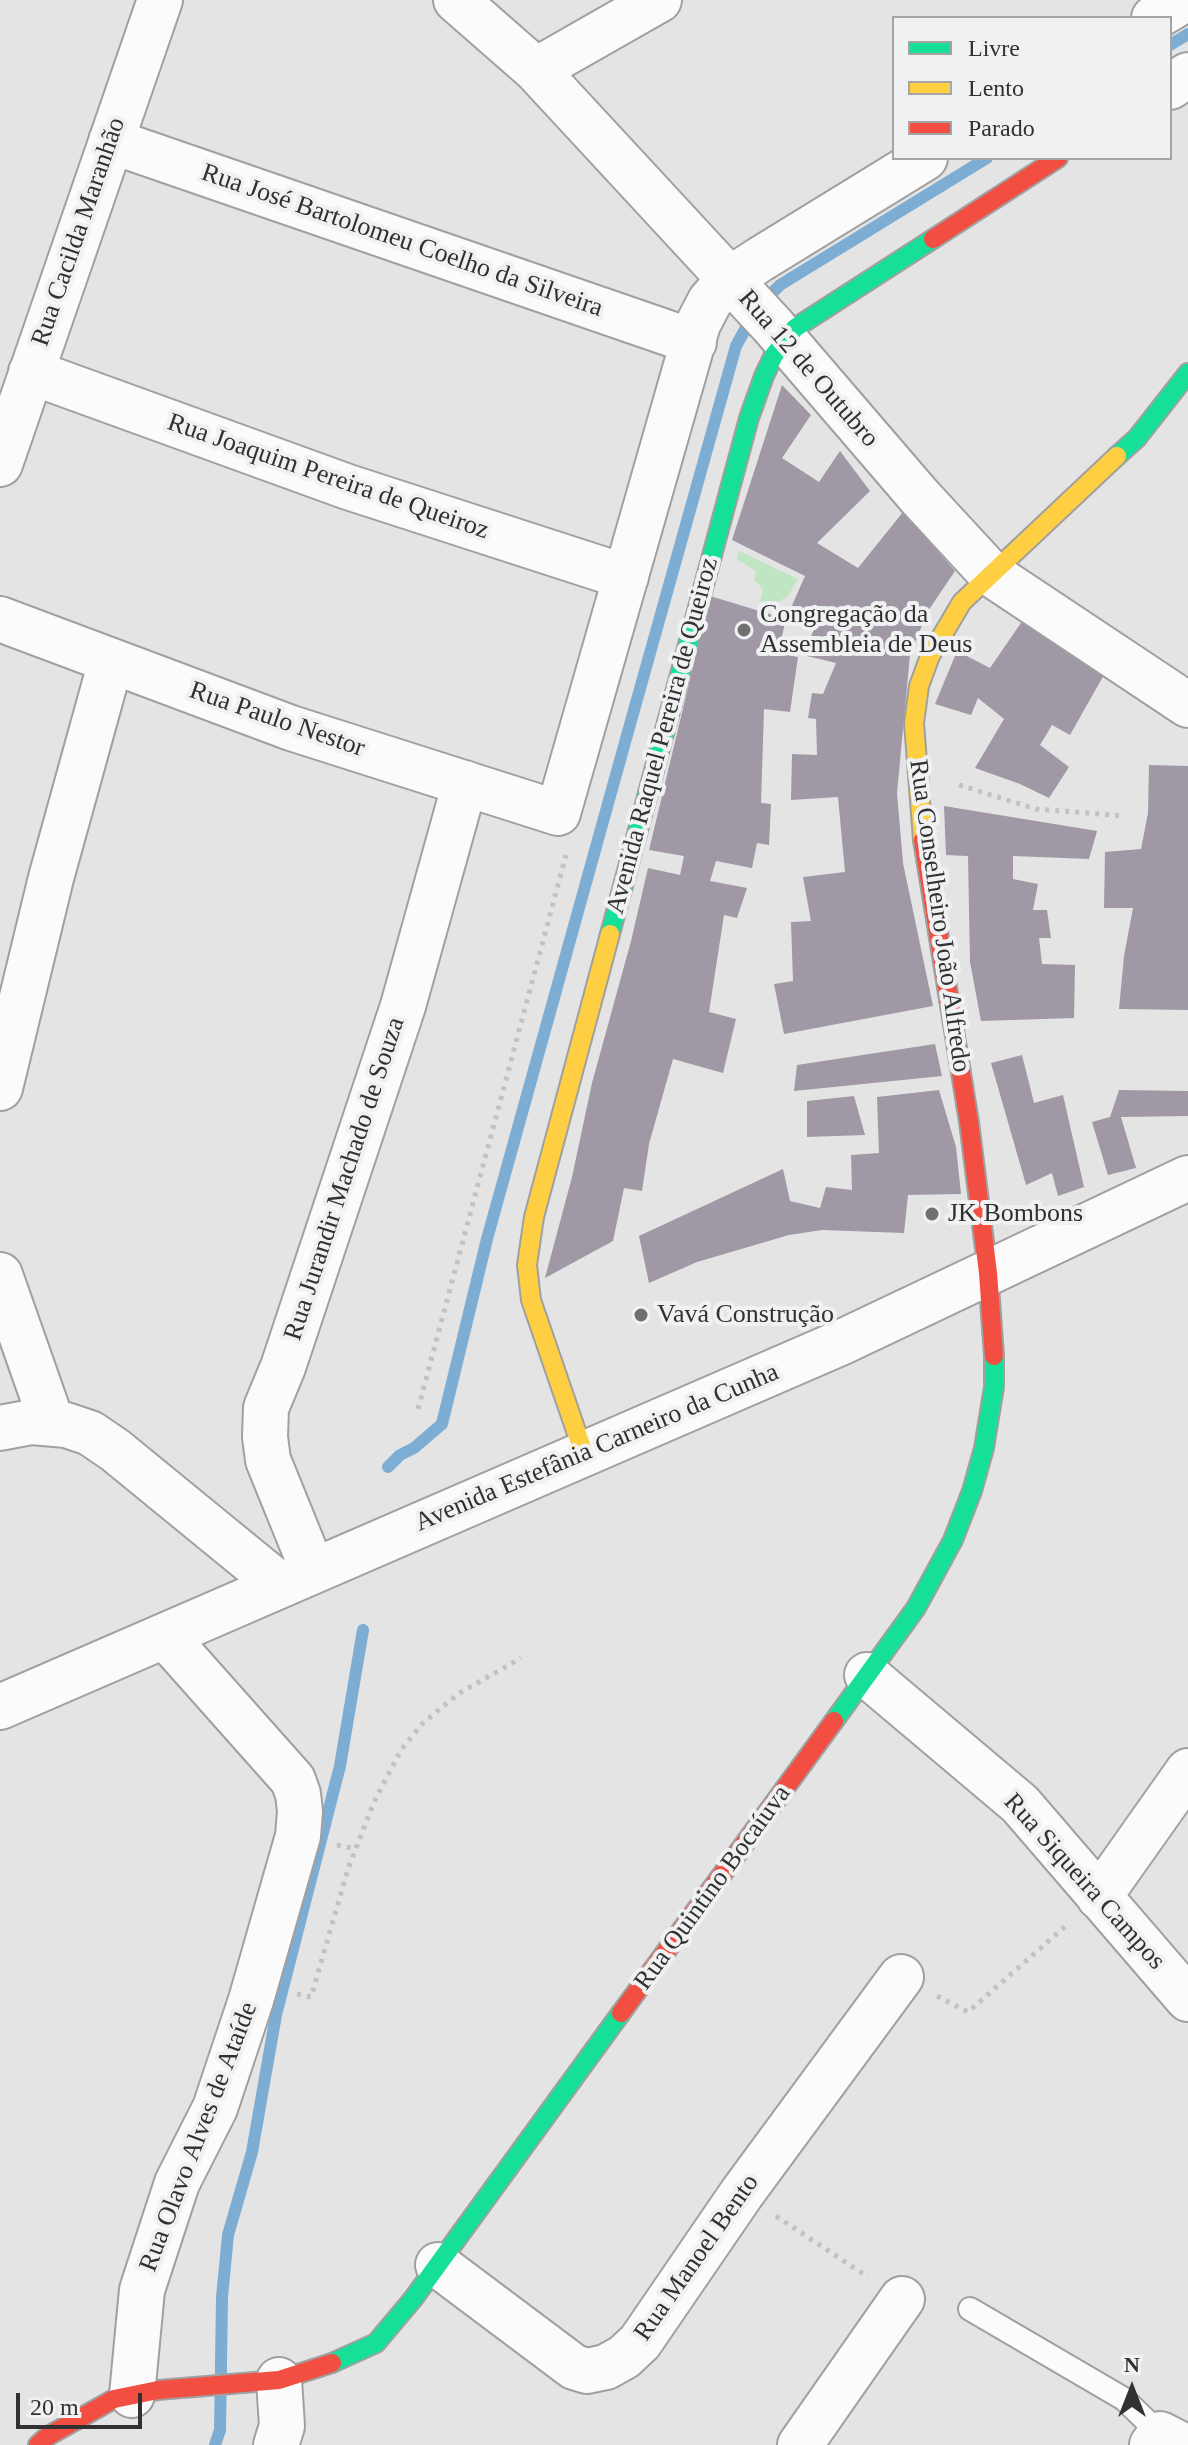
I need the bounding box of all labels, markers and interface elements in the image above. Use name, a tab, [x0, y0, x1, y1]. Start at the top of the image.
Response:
legend	[892, 16, 1172, 160]
text: Livre	[968, 35, 1020, 61]
text: Lento	[968, 75, 1024, 101]
street label: Rua Cacilda Maranhão	[25, 114, 133, 350]
text: Parado	[968, 115, 1035, 141]
street label: Rua José Bartolomeu Coelho da Silveira	[197, 157, 607, 325]
street label: Rua 12 de Outubro	[731, 284, 885, 454]
street label: Rua Joaquim Pereira de Queiroz	[163, 407, 493, 547]
street label: Avenida Raquel Pereira de Queiroz	[600, 554, 726, 918]
place label: Congregação da Assembleia de Deus	[760, 599, 972, 660]
marker: Congregação da Assembleia de Deus	[735, 621, 753, 639]
street label: Rua Paulo Nestor	[185, 675, 369, 765]
street label: Rua Conselheiro João Alfredo	[902, 758, 976, 1074]
street label: Rua Jurandir Machado de Souza	[278, 1013, 412, 1345]
place label: JK Bombons	[948, 1198, 1083, 1230]
marker: JK Bombons	[923, 1205, 941, 1223]
place label: Vavá Construção	[657, 1299, 834, 1331]
marker: Vavá Construção	[632, 1306, 650, 1324]
street label: Avenida Estefânia Carneiro da Cunha	[410, 1357, 784, 1539]
street label: Rua Quintino Bocaíuva	[628, 1780, 798, 1996]
street label: Rua Siqueira Campos	[997, 1787, 1171, 1977]
street label: Rua Olavo Alves de Ataíde	[133, 1998, 265, 2276]
street label: Rua Manoel Bento	[628, 2169, 766, 2347]
north arrow	[1092, 2349, 1172, 2429]
text: N	[1124, 2352, 1140, 2377]
scale bar	[20, 2377, 146, 2427]
text: 20 m	[30, 2394, 79, 2420]

